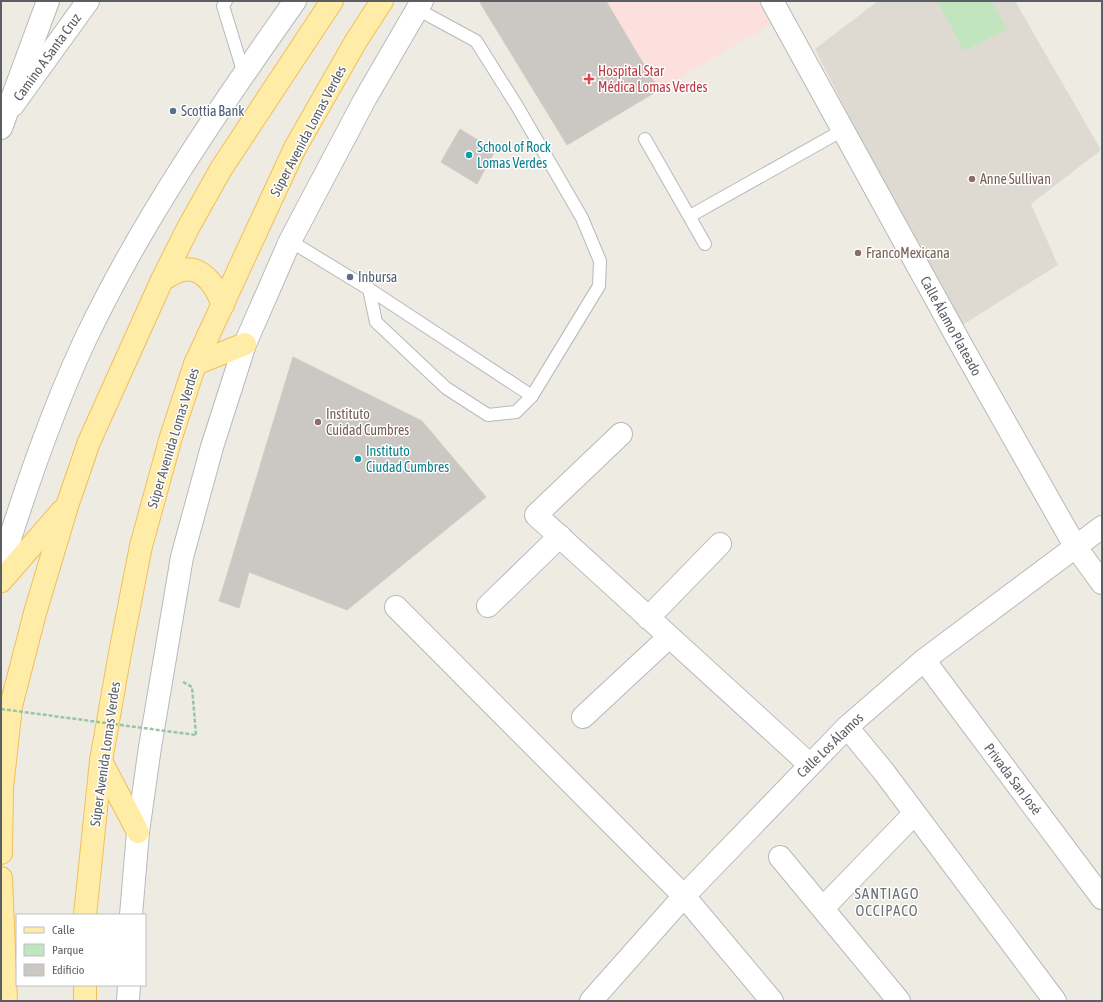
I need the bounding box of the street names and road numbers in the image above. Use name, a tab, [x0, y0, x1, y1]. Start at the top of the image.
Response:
street label: Camino A Santa Cruz	[10, 10, 84, 104]
street label: Súper Avenida Lomas Verdes	[267, 63, 349, 199]
street label: Calle Álamo Plateado	[917, 274, 985, 378]
street label: Súper Avenida Lomas Verdes	[144, 366, 202, 510]
street label: Súper Avenida Lomas Verdes	[87, 681, 123, 827]
street label: Calle Los Álamos	[794, 709, 866, 781]
street label: Privada San José	[981, 740, 1045, 818]

